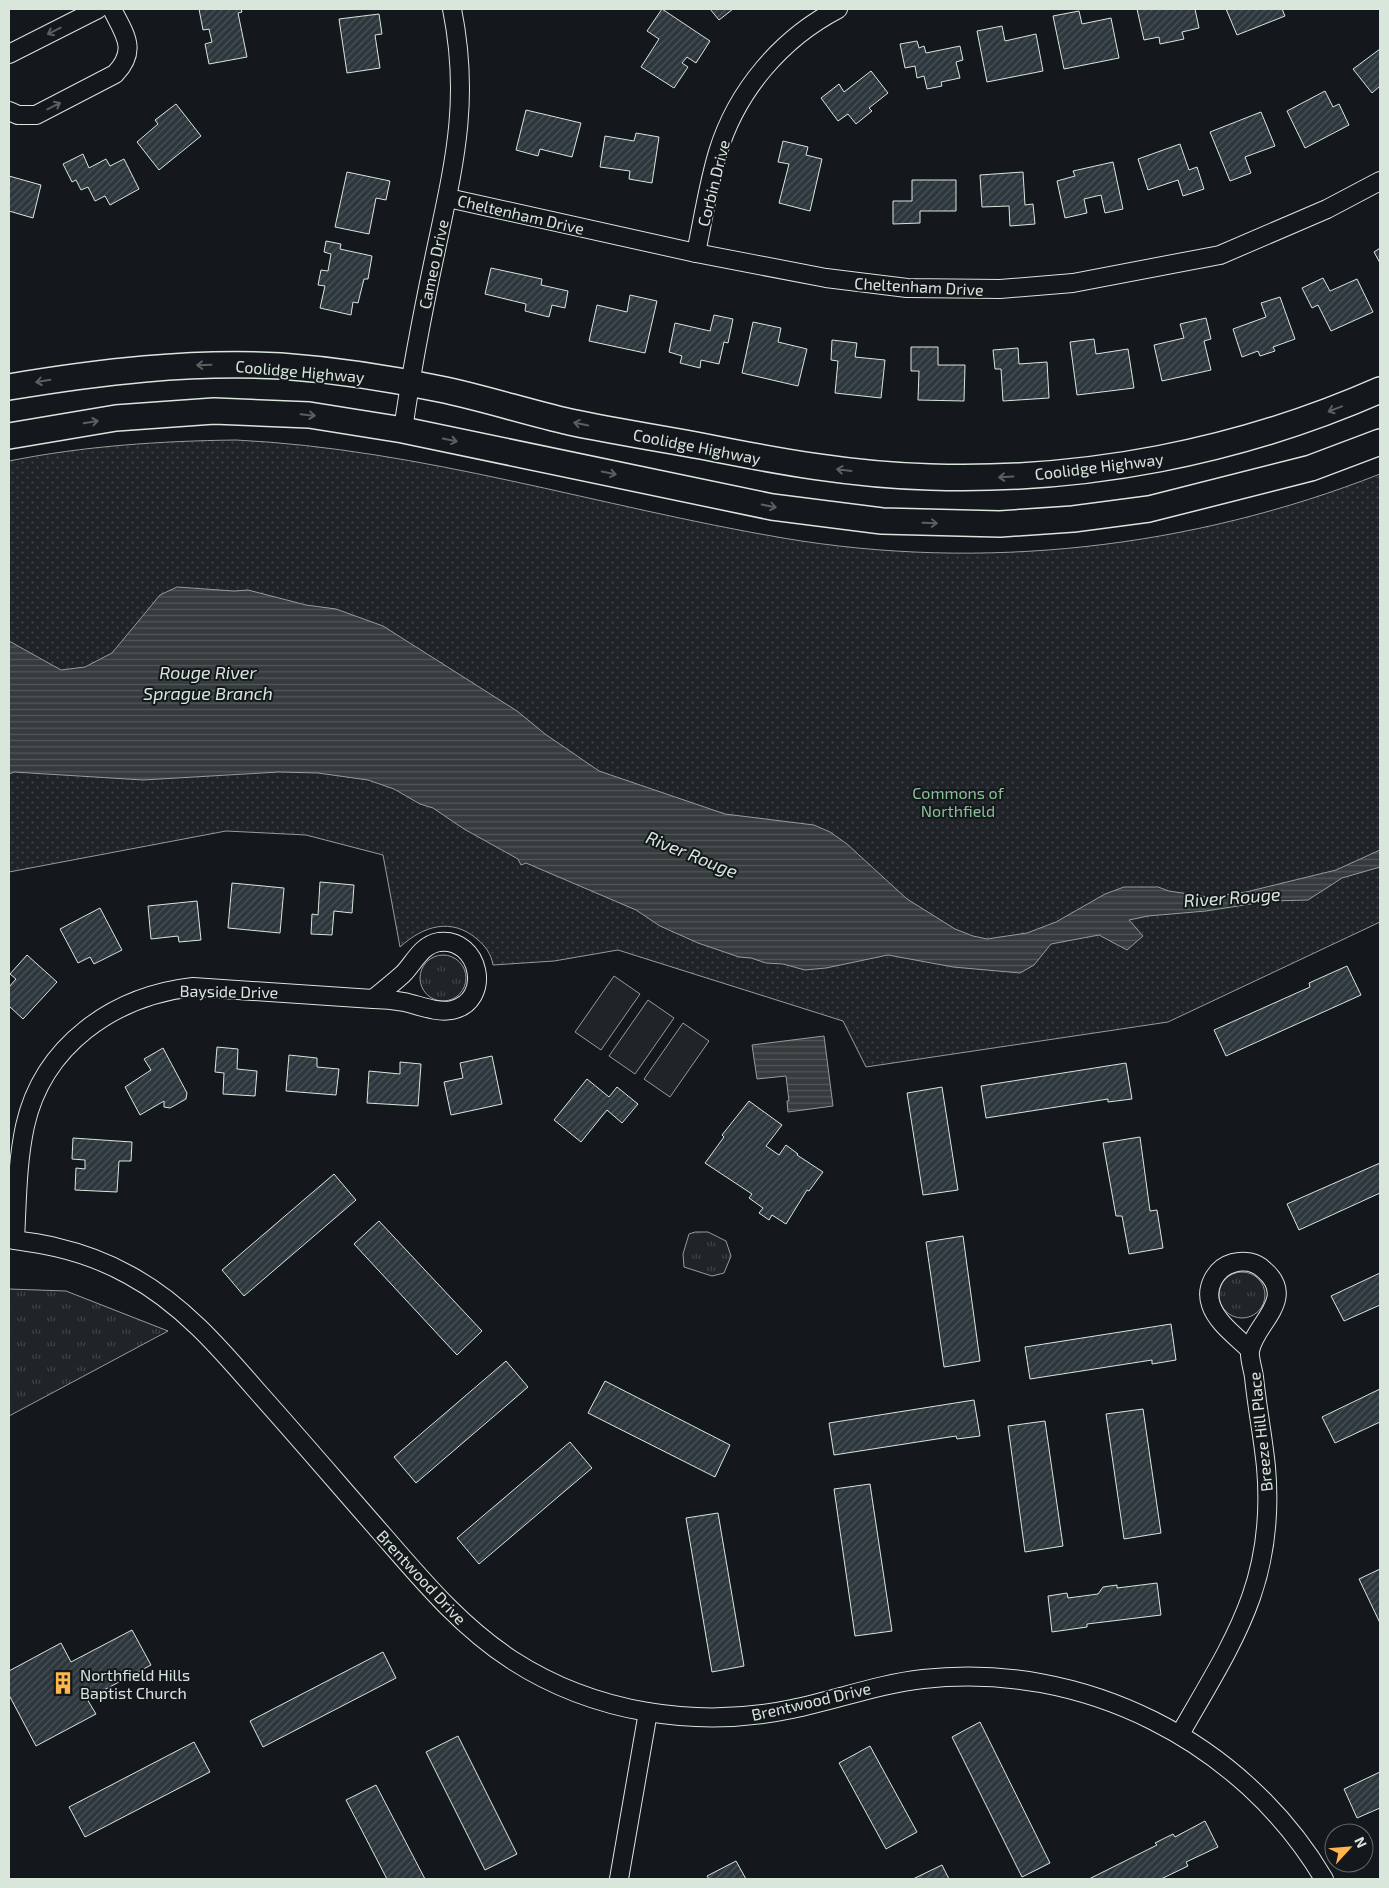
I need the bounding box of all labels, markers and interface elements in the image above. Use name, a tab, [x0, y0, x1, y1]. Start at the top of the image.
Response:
one-way arrow	[47, 27, 62, 36]
one-way arrow	[46, 101, 61, 110]
street label: Corbin Drive	[693, 138, 733, 228]
street label: Cheltenham Drive	[456, 190, 586, 238]
street label: Cameo Drive	[414, 217, 452, 311]
street label: Cheltenham Drive	[854, 273, 984, 299]
street label: Coolidge Highway	[235, 356, 366, 386]
one-way arrow	[196, 361, 212, 370]
one-way arrow	[35, 377, 51, 387]
one-way arrow	[1328, 405, 1343, 414]
one-way arrow	[299, 411, 315, 420]
one-way arrow	[83, 417, 99, 427]
one-way arrow	[573, 418, 589, 428]
street label: Coolidge Highway	[632, 424, 763, 468]
one-way arrow	[442, 436, 458, 446]
street label: Coolidge Highway	[1034, 449, 1165, 483]
one-way arrow	[836, 465, 852, 475]
one-way arrow	[601, 469, 617, 478]
one-way arrow	[998, 472, 1014, 481]
one-way arrow	[760, 502, 776, 512]
one-way arrow	[922, 519, 938, 528]
water label: Rouge River Sprague Branch	[143, 661, 273, 704]
park label: Commons of Northfield	[912, 783, 1005, 820]
water label: River Rouge	[643, 826, 741, 882]
water label: River Rouge	[1183, 883, 1281, 911]
street label: Bayside Drive	[180, 981, 278, 1001]
street label: Breeze Hill Place	[1244, 1371, 1276, 1493]
street label: Brentwood Drive	[373, 1526, 471, 1628]
place label: Northfield Hills Baptist Church	[80, 1665, 190, 1702]
building icon: Northfield Hills Baptist Church	[50, 1670, 76, 1696]
street label: Brentwood Drive	[749, 1678, 873, 1724]
north arrow	[1324, 1823, 1374, 1873]
text: N	[1351, 1834, 1371, 1850]

